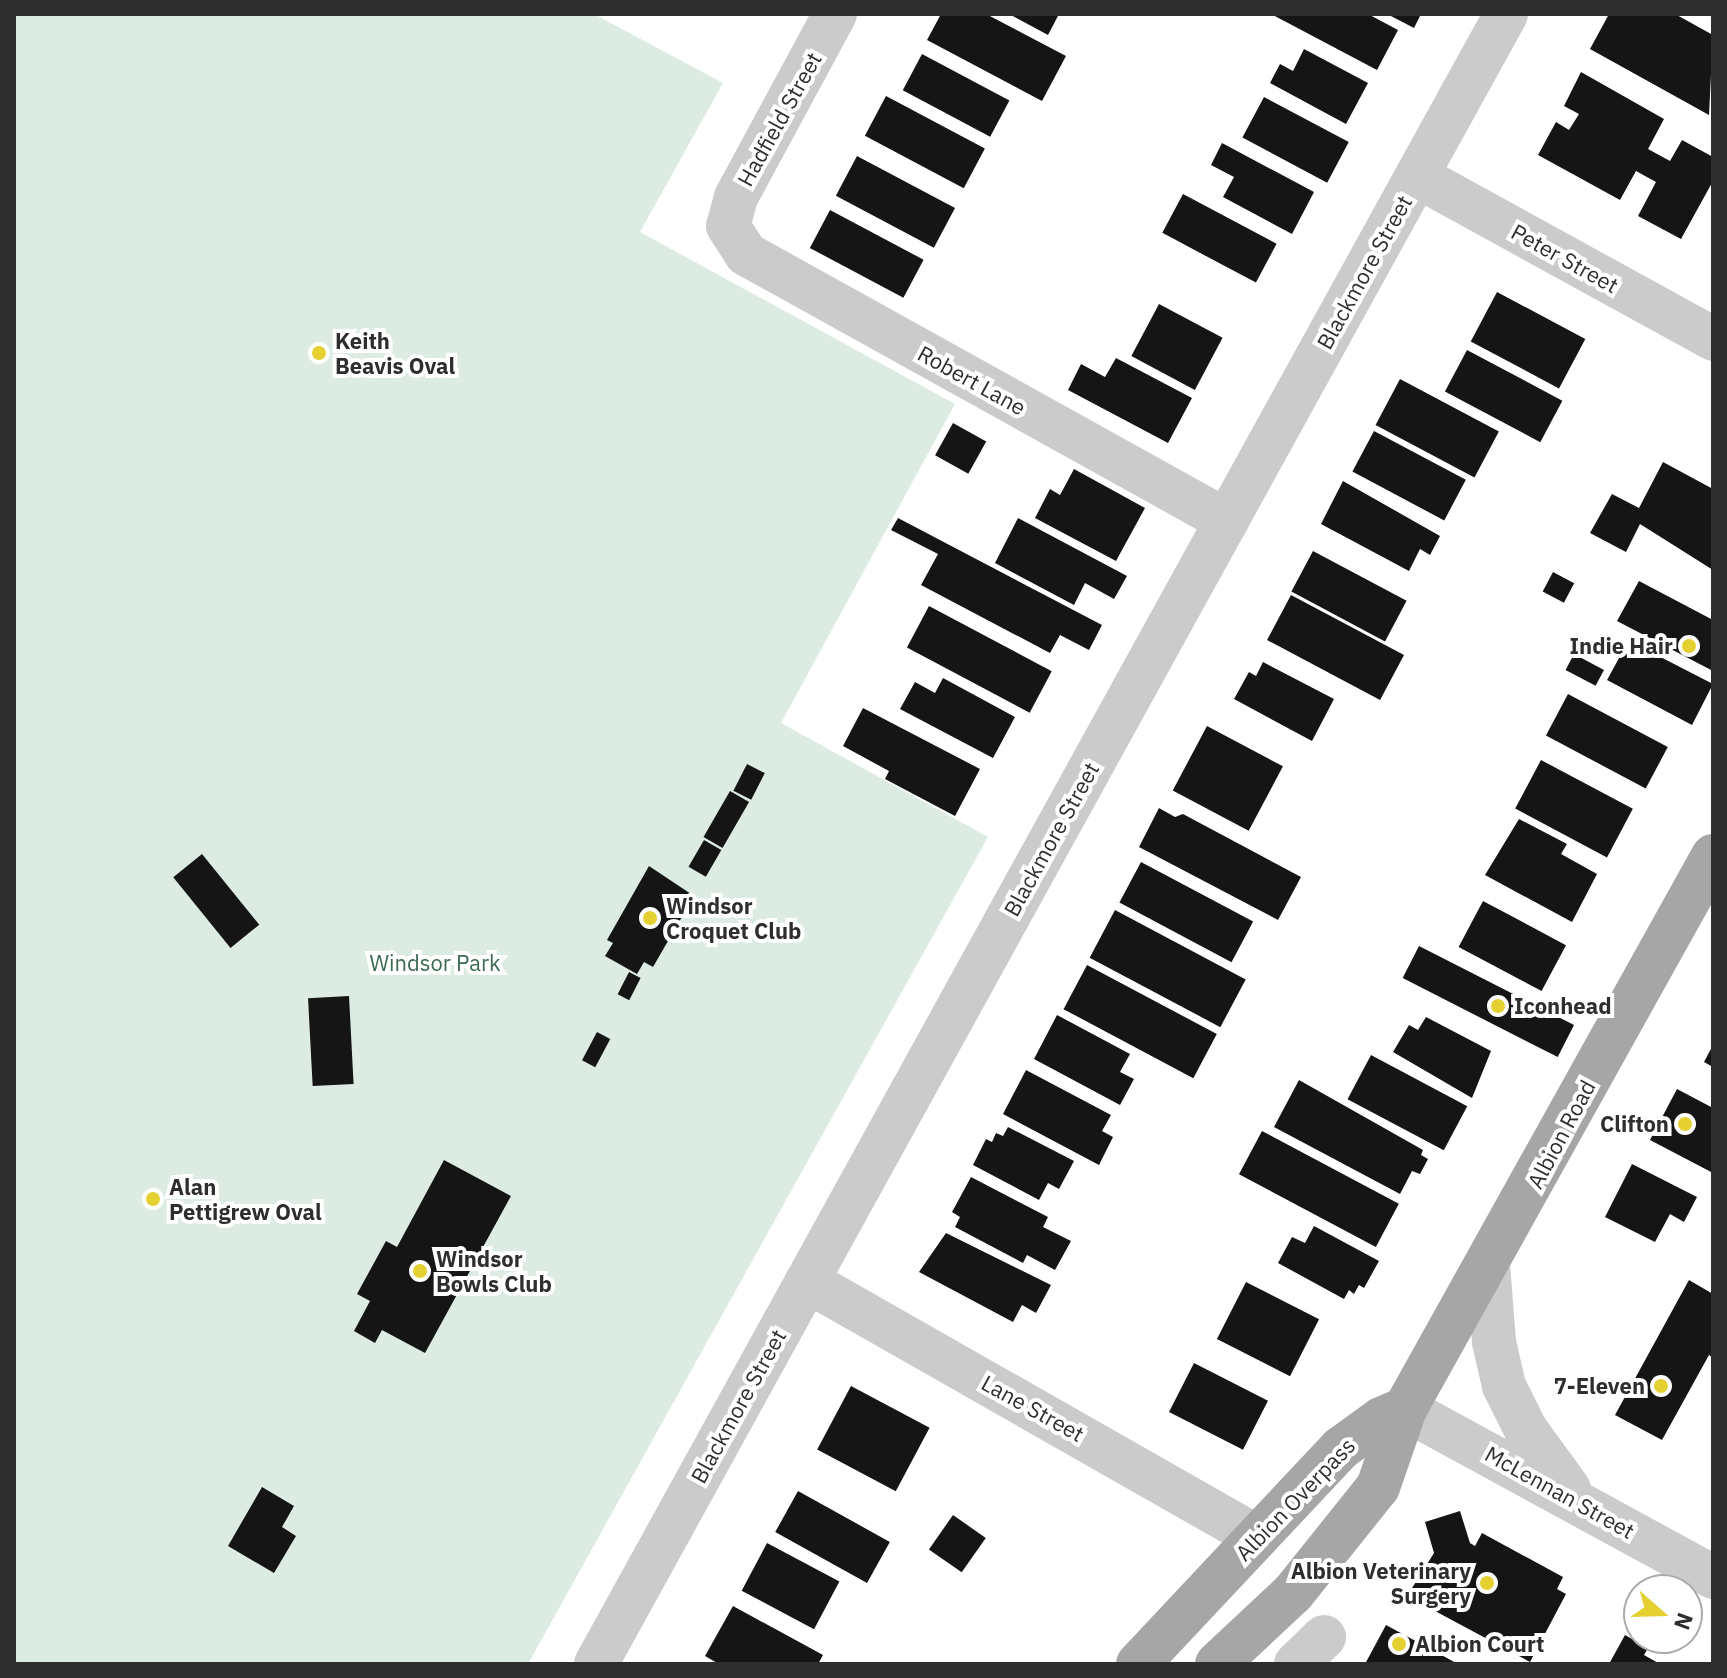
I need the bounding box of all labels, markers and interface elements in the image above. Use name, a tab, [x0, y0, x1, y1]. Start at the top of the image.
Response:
street label: Hadfield Street	[731, 47, 827, 191]
street label: Blackmore Street	[1311, 190, 1417, 354]
street label: Peter Street	[1507, 218, 1623, 298]
place label: Keith Beavis Oval	[335, 327, 455, 378]
street label: Robert Lane	[913, 340, 1031, 420]
marker: Keith Beavis Oval	[310, 344, 328, 362]
place label: Indie Hair	[1570, 633, 1673, 659]
marker: Indie Hair	[1680, 637, 1698, 655]
street label: Blackmore Street	[998, 757, 1104, 921]
place label: Windsor Croquet Club	[666, 892, 801, 944]
marker: Windsor Croquet Club	[641, 909, 659, 927]
park label: Windsor Park	[369, 950, 501, 976]
place label: Iconhead	[1514, 993, 1612, 1019]
marker: Iconhead	[1489, 997, 1507, 1015]
street label: Albion Road	[1521, 1075, 1601, 1193]
place label: Clifton	[1600, 1111, 1669, 1137]
marker: Clifton	[1676, 1115, 1694, 1133]
place label: Alan Pettigrew Oval	[169, 1173, 322, 1224]
marker: Alan Pettigrew Oval	[144, 1190, 162, 1208]
place label: Windsor Bowls Club	[436, 1245, 552, 1296]
marker: Windsor Bowls Club	[411, 1262, 429, 1280]
street label: Blackmore Street	[685, 1324, 791, 1488]
street label: Lane Street	[977, 1369, 1089, 1447]
place label: 7-Eleven	[1554, 1373, 1645, 1399]
marker: 7-Eleven	[1652, 1377, 1670, 1395]
street label: Albion Overpass	[1230, 1432, 1360, 1566]
street label: McLennan Street	[1481, 1440, 1639, 1544]
place label: Albion Veterinary Surgery	[1291, 1557, 1471, 1608]
marker: Albion Veterinary Surgery	[1478, 1574, 1496, 1592]
north arrow	[1623, 1574, 1703, 1654]
text: N	[1668, 1609, 1700, 1634]
place label: Albion Court	[1415, 1631, 1544, 1657]
marker: Albion Court	[1390, 1635, 1408, 1653]

